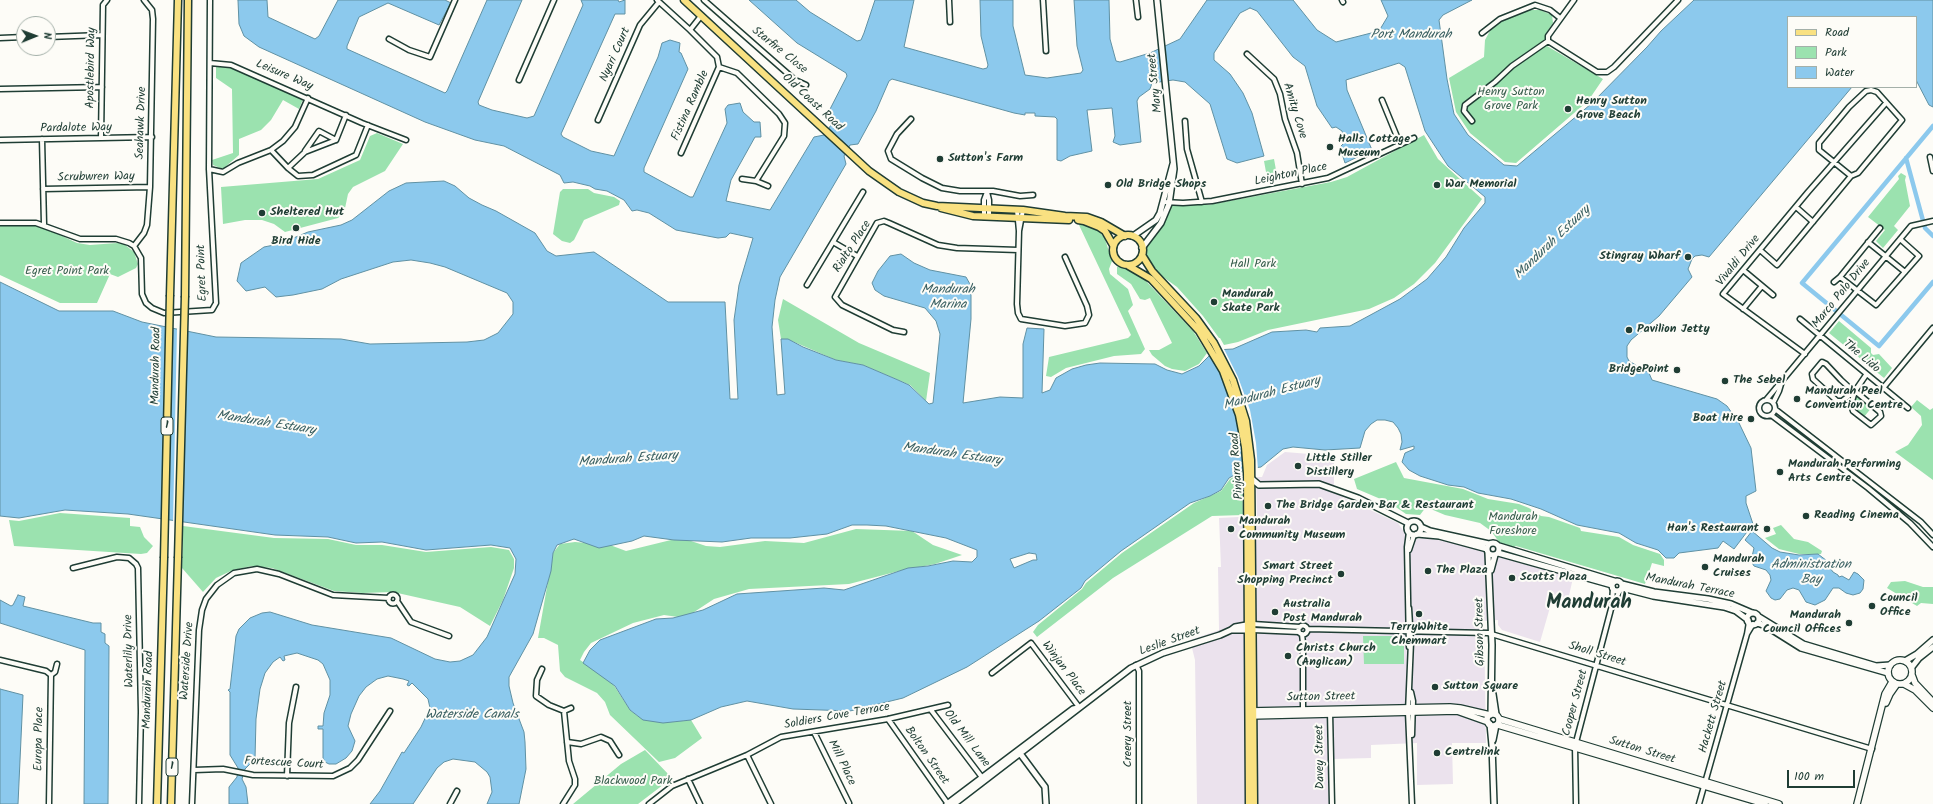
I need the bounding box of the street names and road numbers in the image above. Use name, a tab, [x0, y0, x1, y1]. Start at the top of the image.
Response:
street label: Starfire Close	[748, 24, 810, 78]
street label: Nyari Court	[598, 26, 634, 84]
street label: Apostlebird Way	[84, 27, 100, 109]
street label: Mary Street	[1146, 52, 1166, 114]
street label: Leisure Way	[253, 58, 315, 94]
street label: Fistina Ramble	[669, 69, 713, 143]
street label: Old Coast Road	[779, 71, 845, 135]
street label: Amity Cove	[1279, 81, 1309, 141]
street label: Seahawk Drive	[134, 86, 150, 160]
street label: Pardalote Way	[40, 121, 112, 137]
street label: Leighton Place	[1253, 160, 1329, 190]
street label: Scrubwren Way	[57, 170, 135, 186]
street label: Rialto Place	[831, 218, 875, 276]
street label: Vivaldi Drive	[1714, 233, 1764, 289]
street label: Egret Point	[195, 244, 211, 302]
street label: Marco Polo Drive	[1810, 257, 1874, 331]
street label: Mandurah Road	[149, 327, 165, 405]
street label: The Lido	[1840, 337, 1882, 377]
road number: 1	[161, 417, 173, 435]
street label: Pinjarra Road	[1228, 432, 1248, 500]
street label: Mandurah Terrace	[1644, 571, 1736, 603]
street label: Gibson Street	[1473, 598, 1489, 666]
street label: Waterlily Drive	[122, 614, 138, 688]
street label: Waterside Drive	[178, 621, 198, 701]
street label: Leslie Street	[1138, 624, 1202, 660]
street label: Winjan Place	[1038, 639, 1088, 699]
street label: Sholl Street	[1567, 639, 1627, 671]
street label: Mandurah Road	[140, 651, 158, 729]
street label: Cooper Street	[1560, 668, 1592, 738]
street label: Hackett Street	[1697, 679, 1731, 755]
street label: Sutton Street	[1287, 690, 1355, 706]
street label: Soldiers Cove Terrace	[783, 701, 891, 733]
street label: Creery Street	[1122, 701, 1136, 767]
street label: Europa Place	[32, 707, 48, 771]
street label: Old Mill Lane	[940, 707, 992, 771]
street label: Bolton Street	[901, 724, 951, 788]
street label: Davey Street	[1313, 725, 1329, 789]
street label: Sutton Street	[1607, 734, 1677, 768]
street label: Mill Place	[824, 738, 858, 788]
street label: Fortescue Court	[244, 755, 324, 773]
road number: 1	[166, 758, 178, 776]

